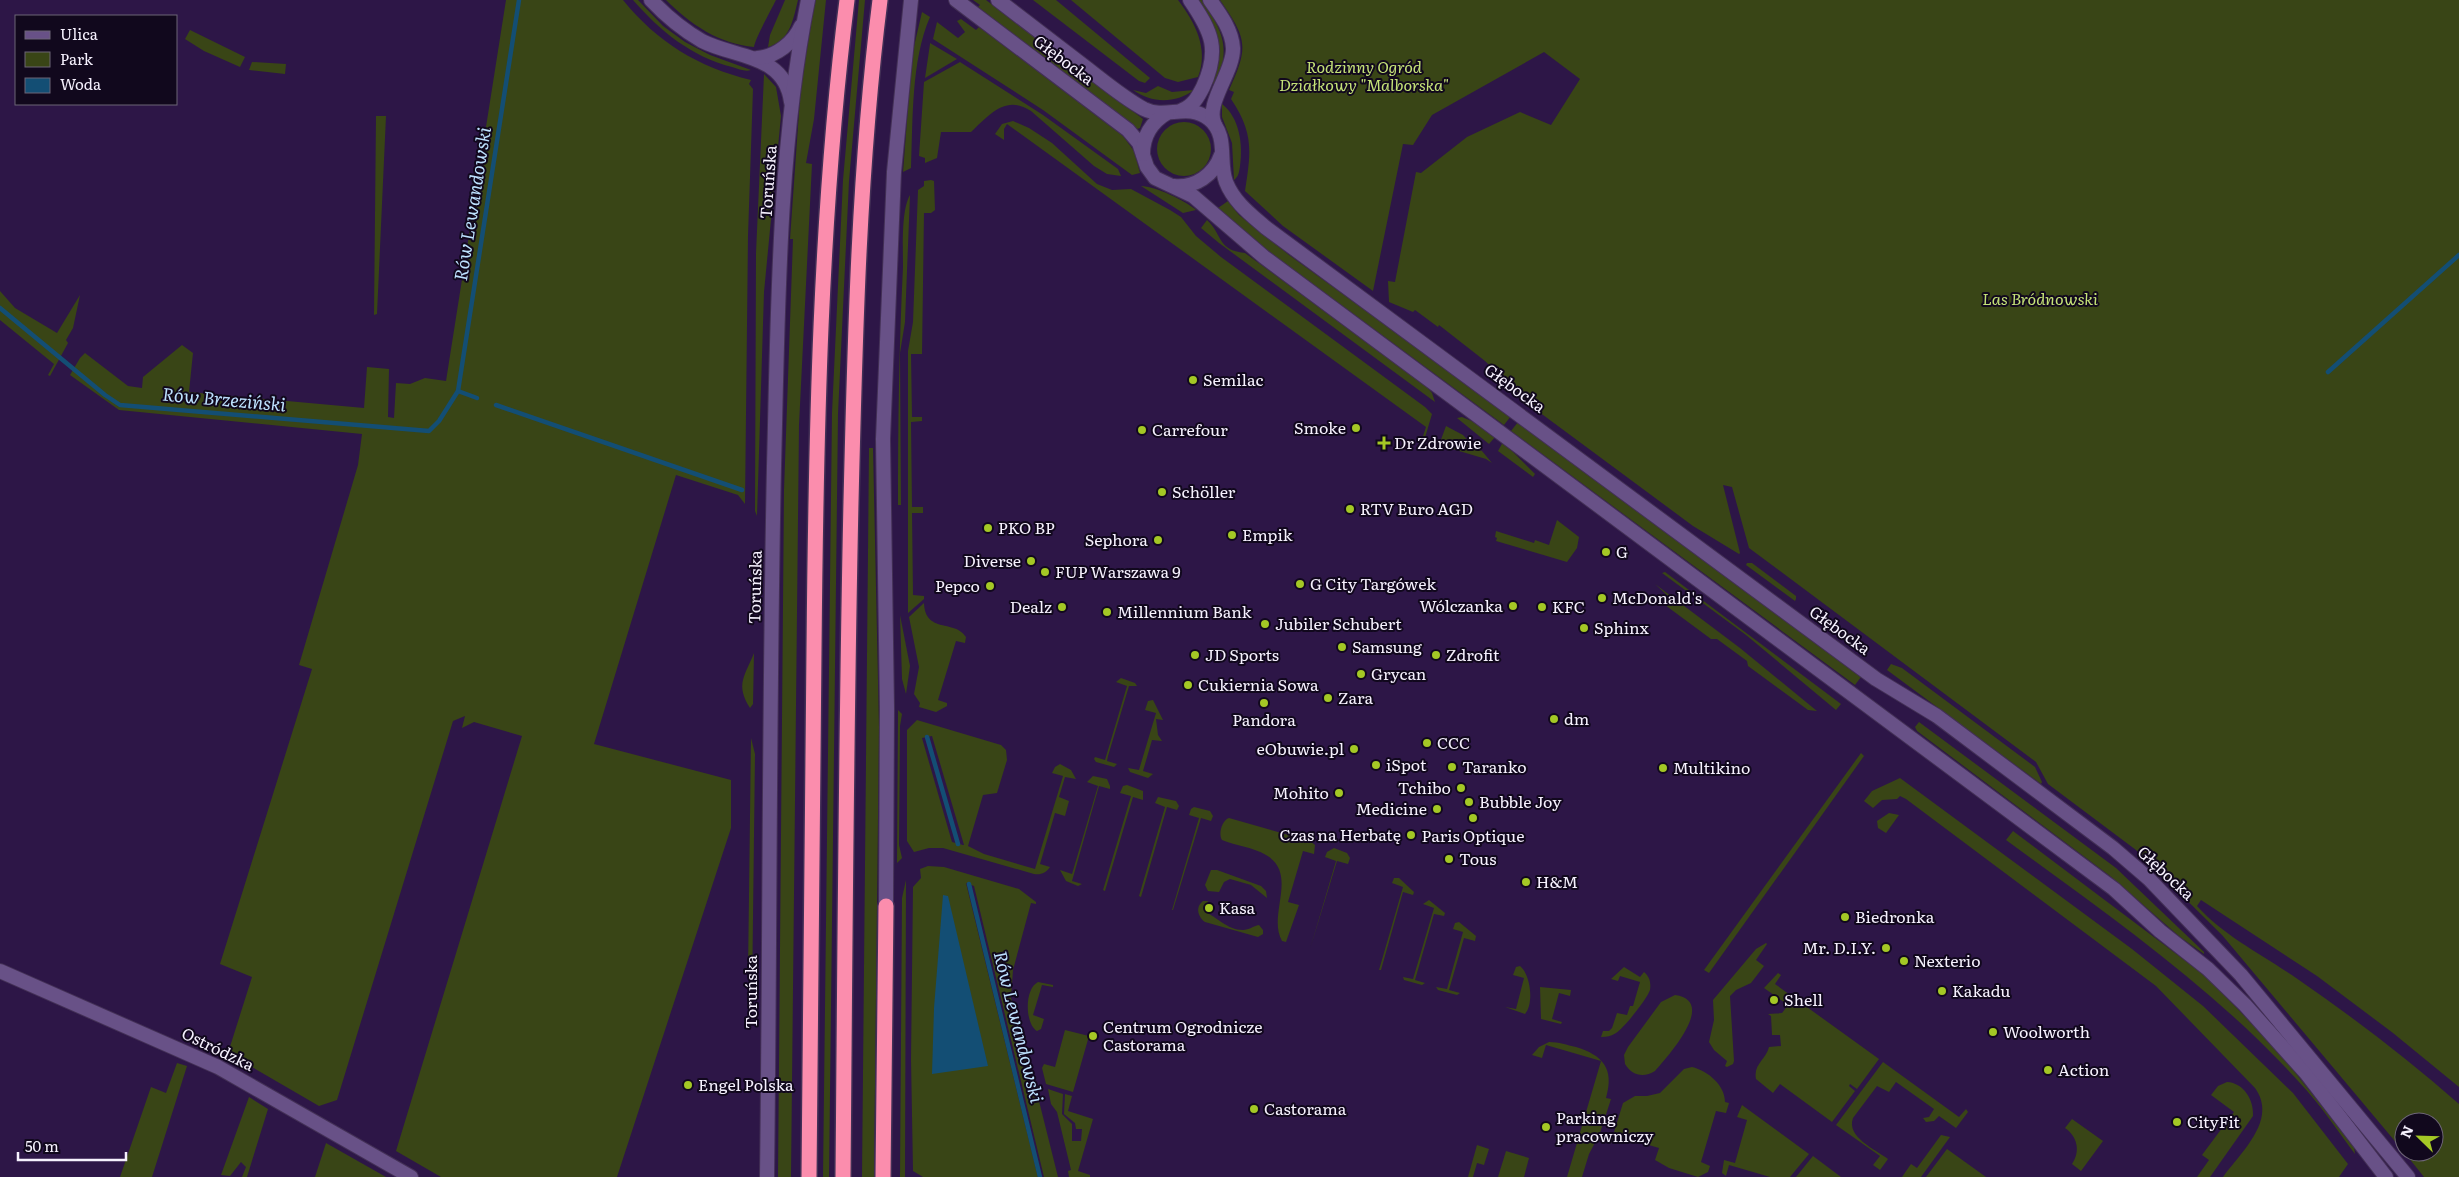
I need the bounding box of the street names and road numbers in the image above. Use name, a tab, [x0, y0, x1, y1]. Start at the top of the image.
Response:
street label: Głębocka	[1029, 28, 1100, 90]
street label: Toruńska	[752, 144, 782, 220]
street label: Głębocka	[1480, 357, 1551, 418]
street label: Toruńska	[741, 550, 767, 624]
street label: Głębocka	[1805, 599, 1876, 660]
street label: Głębocka	[2133, 839, 2201, 905]
street label: Toruńska	[738, 955, 762, 1029]
street label: Ostródzka	[178, 1020, 259, 1076]

